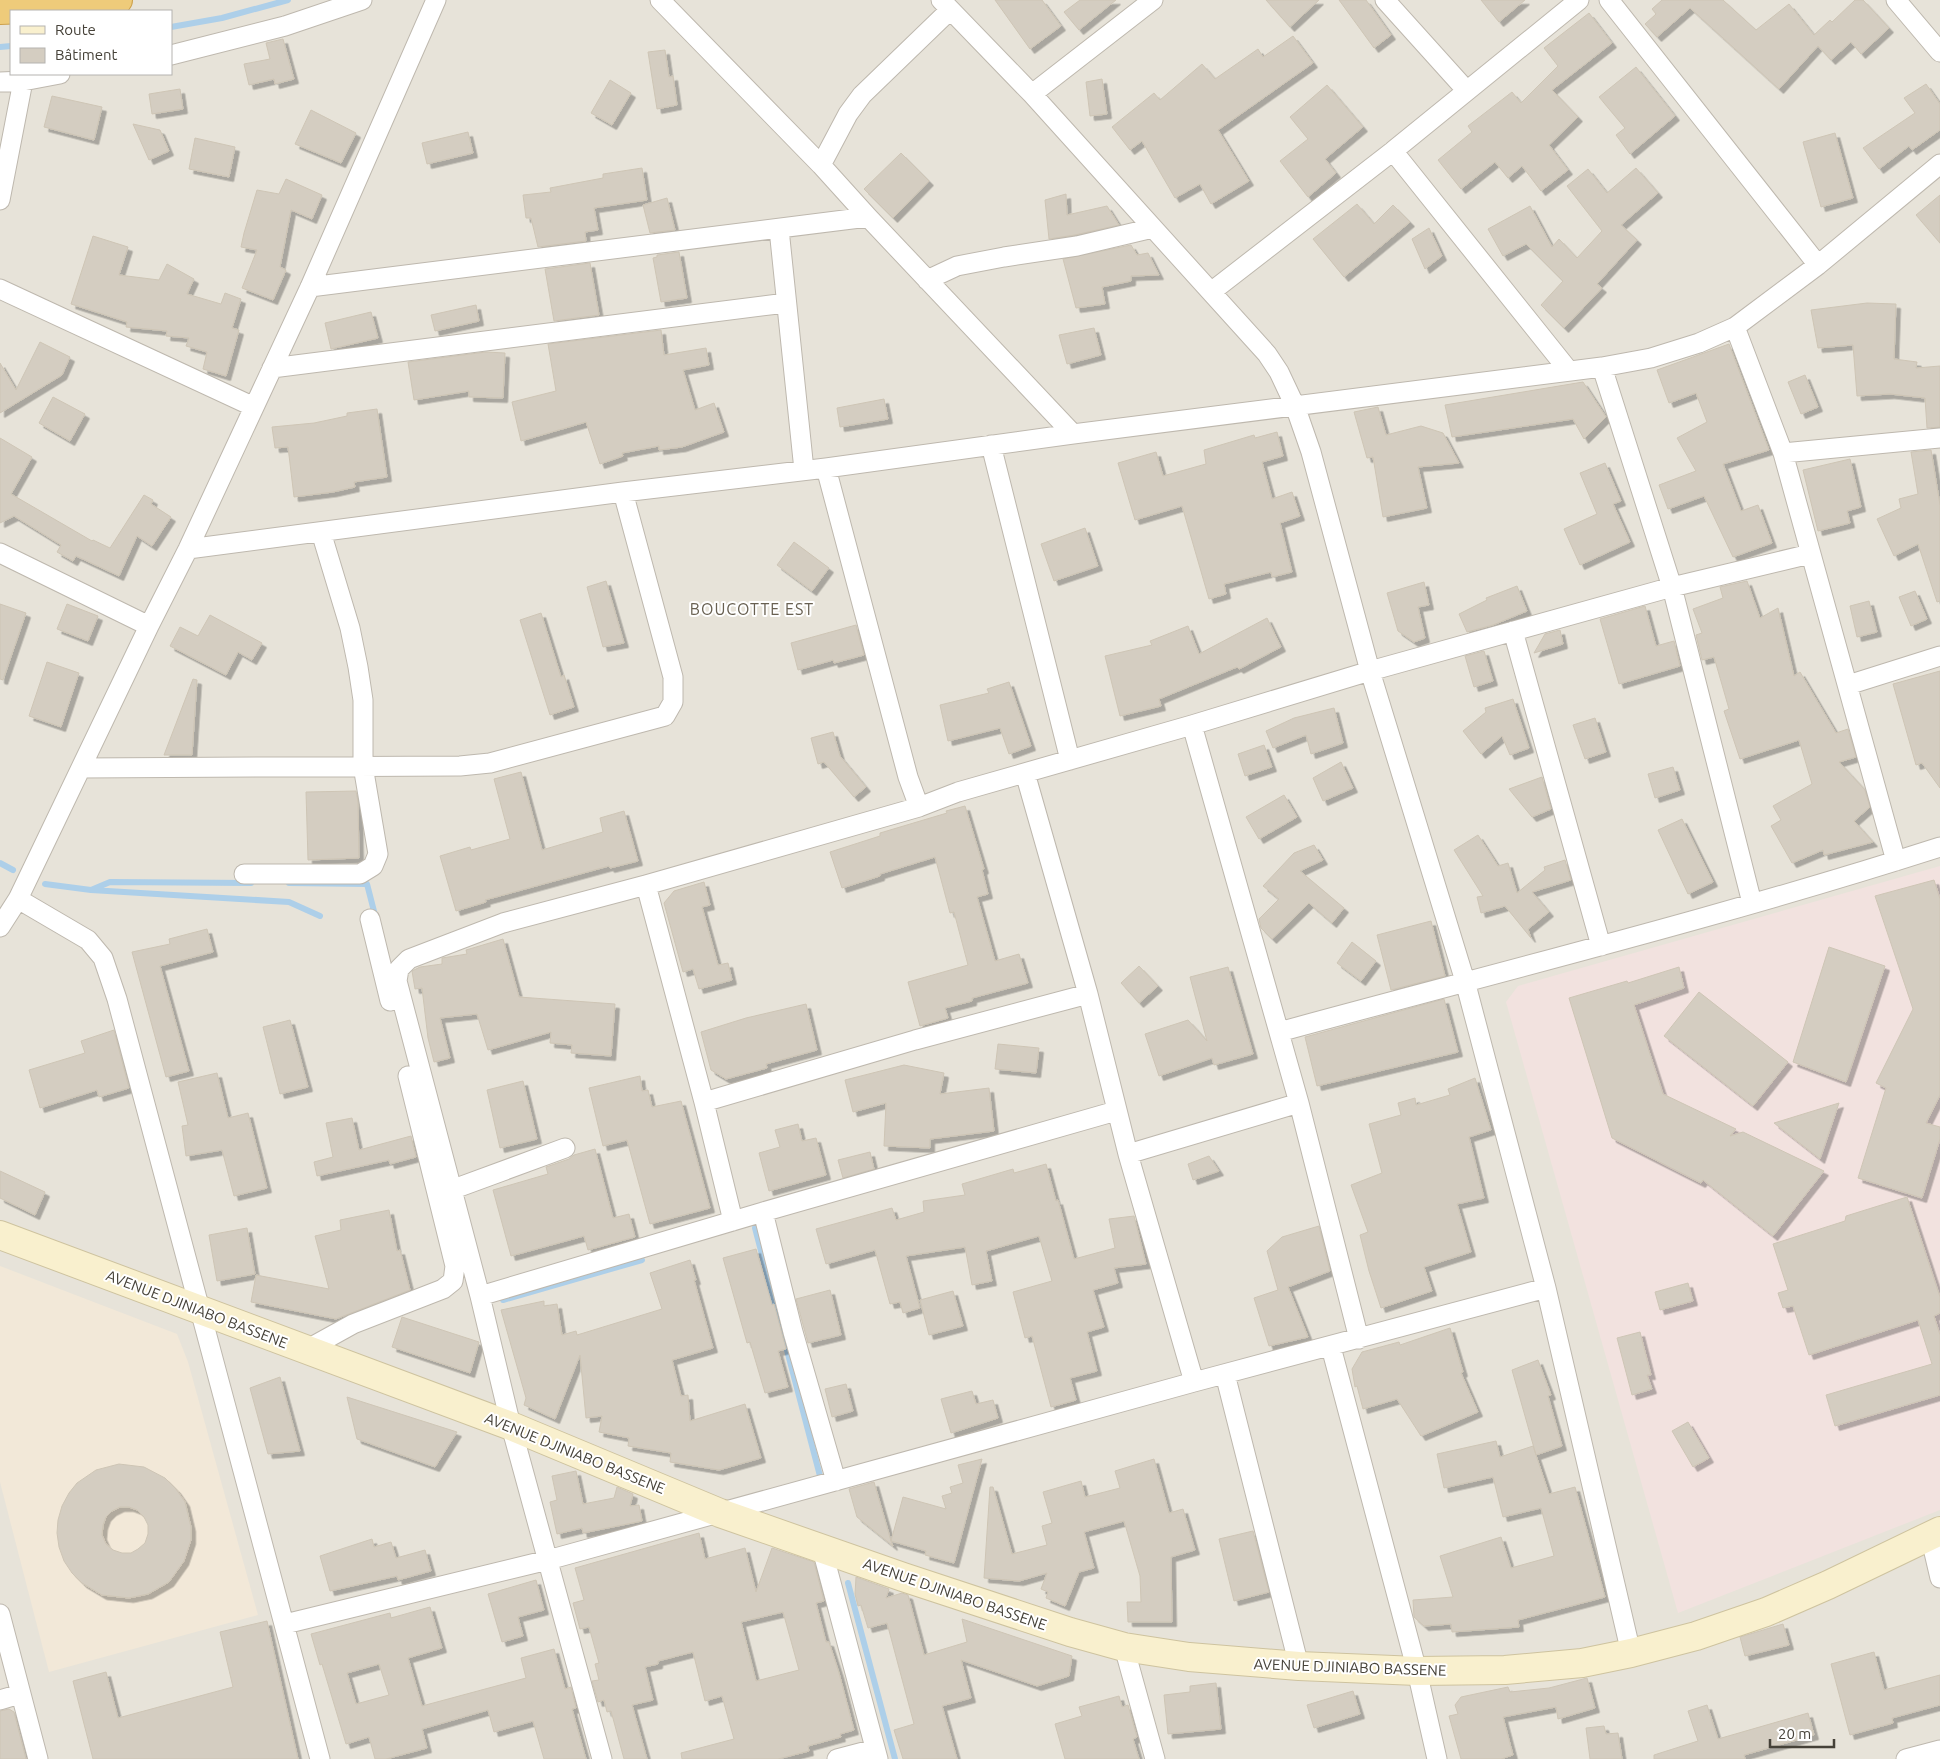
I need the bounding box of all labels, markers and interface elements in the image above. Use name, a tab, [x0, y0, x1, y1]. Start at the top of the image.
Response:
legend	[10, 10, 172, 75]
text: Route	[55, 21, 96, 38]
text: Bâtiment	[55, 46, 118, 63]
district label: BOUCOTTE EST	[690, 600, 814, 618]
street label: AVENUE DJINIABO BASSENE	[104, 1266, 290, 1352]
street label: AVENUE DJINIABO BASSENE	[482, 1409, 668, 1497]
street label: AVENUE DJINIABO BASSENE	[861, 1555, 1049, 1633]
street label: AVENUE DJINIABO BASSENE	[1253, 1655, 1447, 1679]
scale bar	[1770, 1716, 1834, 1748]
text: 20 m	[1778, 1725, 1811, 1742]

